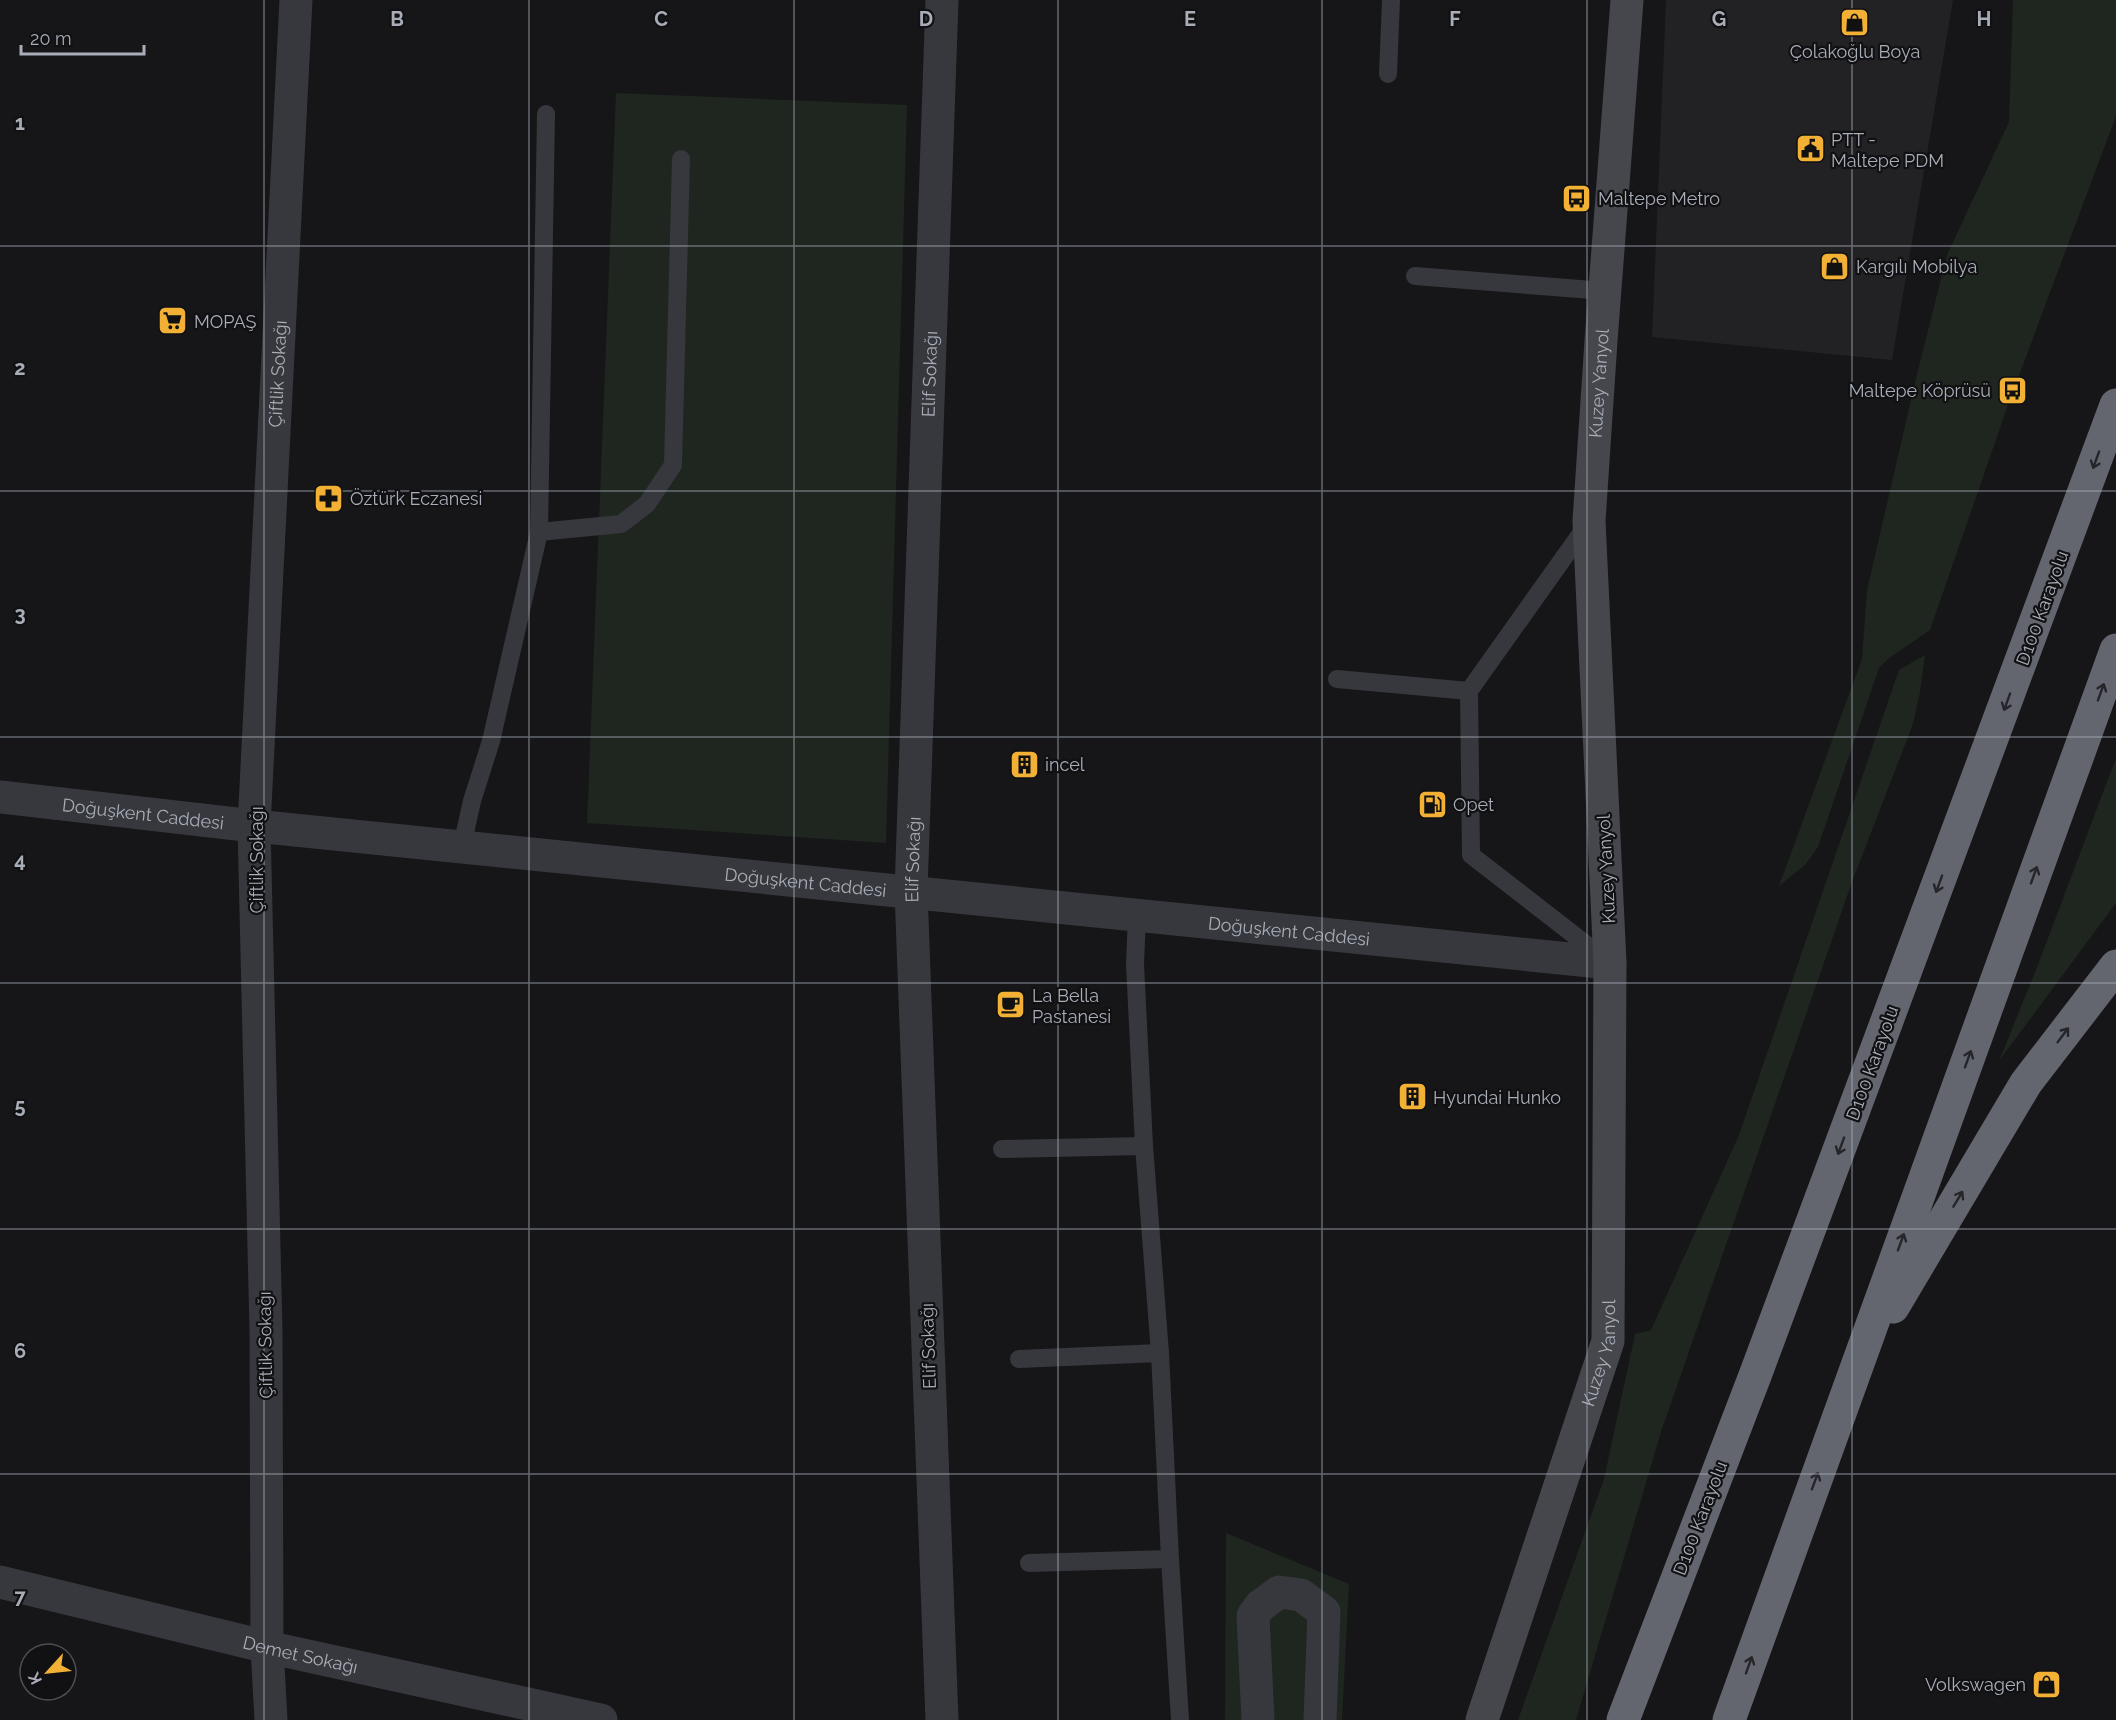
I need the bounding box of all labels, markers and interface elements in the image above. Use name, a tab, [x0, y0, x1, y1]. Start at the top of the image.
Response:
shop icon: Çolakoğlu Boya	[1839, 6, 1871, 38]
text: B	[390, 7, 404, 31]
text: C	[654, 7, 668, 31]
text: D	[919, 7, 933, 31]
text: E	[1184, 7, 1196, 31]
text: F	[1449, 7, 1461, 31]
text: G	[1712, 7, 1726, 31]
text: H	[1977, 7, 1991, 31]
scale bar	[21, 18, 144, 56]
text: 20 m	[30, 28, 72, 49]
place label: Çolakoğlu Boya	[1790, 41, 1920, 62]
text: 1	[15, 111, 25, 135]
place label: PTT - Maltepe PDM	[1831, 129, 1944, 171]
public building icon: PTT - Maltepe PDM	[1794, 133, 1826, 165]
bus stop icon: Maltepe Metro	[1561, 182, 1593, 214]
place label: Maltepe Metro	[1598, 188, 1720, 209]
shop icon: Kargılı Mobilya	[1819, 250, 1851, 282]
place label: Kargılı Mobilya	[1856, 256, 1977, 277]
supermarket icon: MOPAŞ	[157, 305, 189, 337]
place label: MOPAŞ	[194, 311, 257, 332]
street label: Çiftlik Sokağı	[264, 320, 290, 428]
street label: Kuzey Yanyol	[1584, 328, 1612, 439]
street label: Elif Sokağı	[917, 331, 941, 417]
text: 2	[14, 356, 26, 380]
bus stop icon: Maltepe Köprüsü	[1996, 374, 2028, 406]
place label: Maltepe Köprüsü	[1849, 380, 1991, 401]
one-way arrow	[2090, 450, 2101, 469]
pharmacy icon: Öztürk Eczanesi	[313, 482, 345, 514]
place label: Öztürk Eczanesi	[350, 488, 482, 509]
street label: D100 Karayolu	[2012, 548, 2072, 668]
text: 3	[14, 602, 26, 626]
one-way arrow	[2096, 683, 2107, 702]
one-way arrow	[2000, 692, 2011, 711]
building icon: incel	[1008, 748, 1040, 780]
place label: incel	[1045, 754, 1085, 775]
fuel station icon: Opet	[1416, 788, 1448, 820]
street label: Doğuşkent Caddesi	[61, 794, 225, 833]
place label: Opet	[1453, 794, 1494, 815]
street label: Çiftlik Sokağı	[246, 806, 267, 914]
street label: Kuzey Yanyol	[1593, 814, 1619, 924]
street label: Elif Sokağı	[900, 816, 924, 903]
text: 4	[14, 848, 26, 872]
street label: Doğuşkent Caddesi	[724, 863, 887, 900]
one-way arrow	[2030, 867, 2041, 885]
one-way arrow	[1932, 875, 1943, 893]
street label: Doğuşkent Caddesi	[1207, 912, 1371, 949]
place label: La Bella Pastanesi	[1032, 985, 1111, 1027]
cafe icon: La Bella Pastanesi	[995, 989, 1027, 1021]
street label: D100 Karayolu	[1842, 1003, 1902, 1123]
one-way arrow	[2056, 1028, 2069, 1044]
one-way arrow	[1963, 1050, 1974, 1069]
building icon: Hyundai Hunko	[1396, 1081, 1428, 1113]
place label: Hyundai Hunko	[1433, 1087, 1561, 1108]
text: 5	[14, 1094, 26, 1118]
one-way arrow	[1835, 1136, 1846, 1155]
one-way arrow	[1952, 1191, 1964, 1208]
one-way arrow	[1897, 1233, 1908, 1252]
street label: Çiftlik Sokağı	[254, 1291, 276, 1399]
street label: Kuzey Yanyol	[1577, 1300, 1619, 1409]
street label: Elif Sokağı	[916, 1303, 940, 1389]
text: 6	[14, 1339, 26, 1363]
street label: D100 Karayolu	[1669, 1458, 1731, 1578]
one-way arrow	[1810, 1473, 1821, 1491]
text: 7	[14, 1585, 26, 1609]
street label: Demet Sokağı	[241, 1631, 360, 1677]
north arrow	[18, 1642, 78, 1702]
one-way arrow	[1744, 1656, 1755, 1675]
shop icon: Volkswagen	[2031, 1668, 2063, 1700]
text: K	[24, 1669, 46, 1688]
place label: Volkswagen	[1925, 1674, 2026, 1695]

